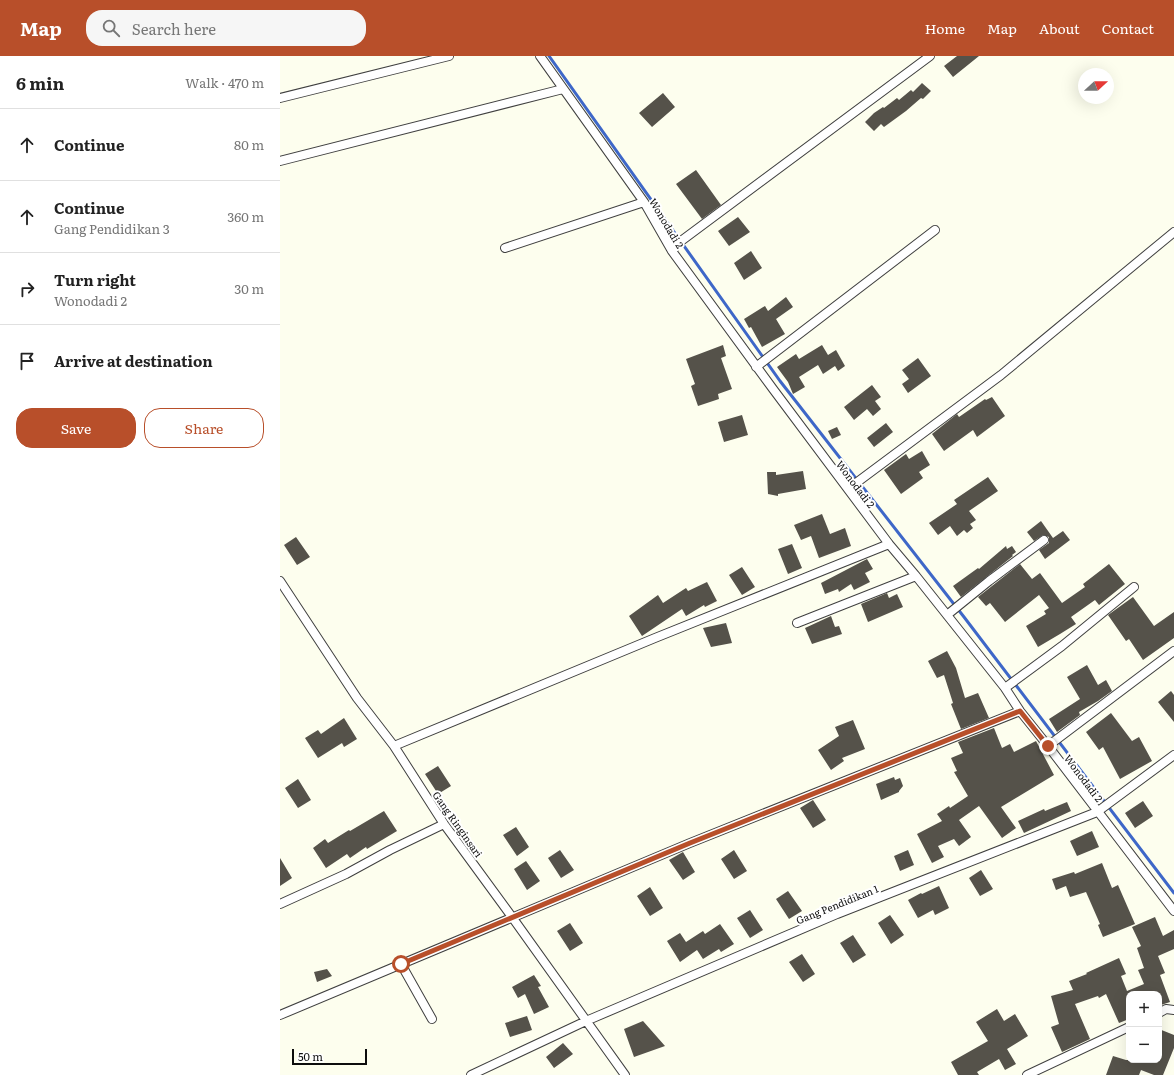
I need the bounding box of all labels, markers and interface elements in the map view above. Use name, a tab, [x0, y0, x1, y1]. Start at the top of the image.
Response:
search box	[86, 10, 366, 46]
text: Map	[20, 14, 62, 42]
icon: search	[100, 17, 122, 39]
text: Search here	[132, 17, 216, 40]
text: Home	[925, 18, 965, 38]
text: Map	[987, 18, 1017, 38]
text: About	[1039, 18, 1080, 38]
text: Contact	[1102, 18, 1154, 38]
north arrow	[1078, 68, 1114, 104]
text: 6 min	[16, 70, 64, 95]
text: Walk · 470 m	[185, 73, 264, 92]
text: Continue	[54, 133, 124, 156]
icon: ahead	[16, 134, 38, 156]
text: 80 m	[234, 135, 264, 154]
street label: Wonodadi 2	[646, 195, 688, 251]
text: Continue	[54, 196, 124, 219]
icon: ahead	[16, 206, 38, 228]
text: 360 m	[227, 207, 264, 226]
text: Gang Pendidikan 3	[54, 219, 170, 238]
text: Turn right	[54, 268, 136, 291]
icon: right	[16, 278, 38, 300]
text: 30 m	[234, 279, 264, 298]
text: Wonodadi 2	[54, 291, 127, 310]
text: Arrive at destination	[54, 349, 213, 372]
icon: arrive	[16, 350, 38, 372]
button: Save	[16, 408, 136, 448]
button: Share	[144, 408, 264, 448]
street label: Wonodadi 2	[833, 457, 879, 511]
route end	[1039, 737, 1057, 755]
street label: Wonodadi 2	[1061, 751, 1107, 805]
street label: Gang Ringinsari	[430, 788, 487, 861]
street label: Gang Pendidikan 1	[794, 881, 880, 927]
route start	[392, 955, 410, 973]
map controls	[1126, 991, 1162, 1063]
button: +	[1126, 991, 1162, 1027]
button: −	[1126, 1027, 1162, 1063]
scale bar	[292, 1047, 367, 1066]
text: 50 m	[298, 1048, 323, 1064]

